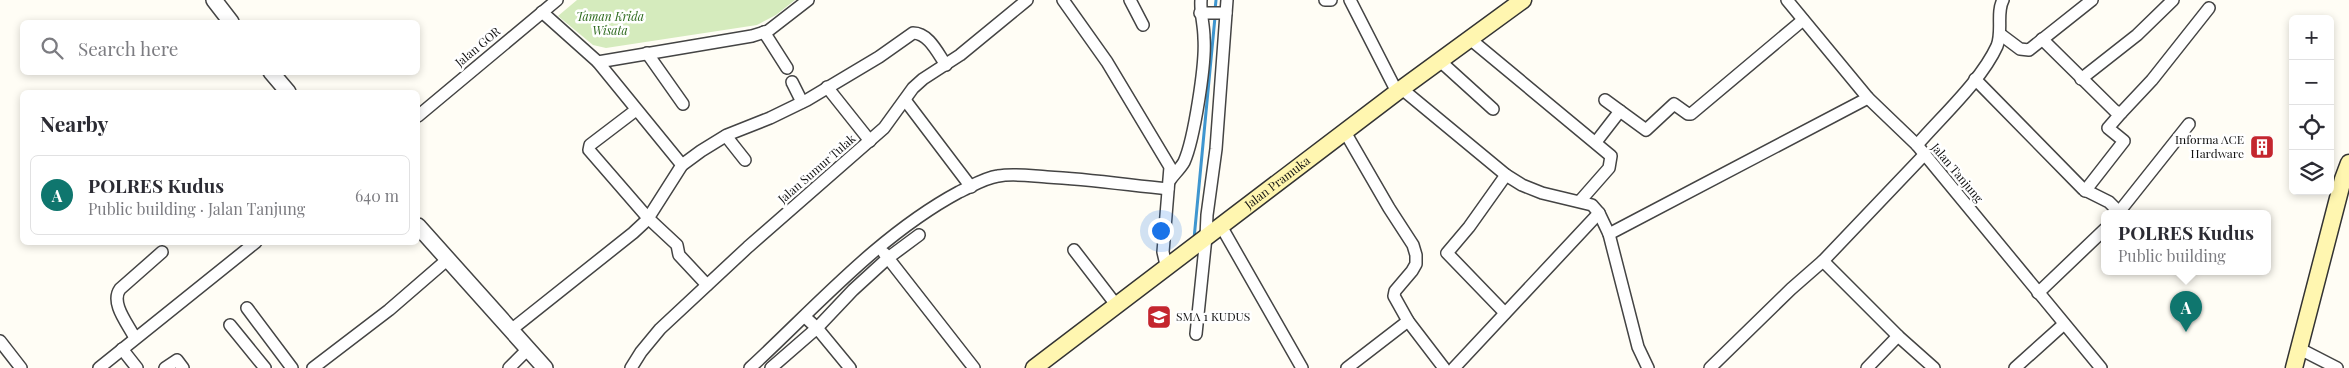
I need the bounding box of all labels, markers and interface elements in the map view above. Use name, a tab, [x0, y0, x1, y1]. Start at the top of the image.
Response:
park label: Taman Krida Wisata	[576, 8, 644, 38]
map controls	[2289, 15, 2334, 195]
button: +	[2289, 15, 2334, 60]
search box	[20, 20, 420, 75]
street label: Jalan GOR	[451, 23, 503, 70]
icon: search	[38, 34, 66, 62]
text: Search here	[78, 35, 178, 61]
button: −	[2289, 60, 2334, 105]
button: locate	[2289, 105, 2334, 150]
text: Nearby	[40, 109, 109, 137]
street label: Jalan Sumur Tulak	[773, 130, 859, 207]
place label: Informa ACE Hardware	[2175, 131, 2244, 161]
building icon: Informa ACE Hardware	[2249, 134, 2275, 160]
street label: Jalan Tanjung	[1928, 139, 1988, 206]
button: layers	[2289, 150, 2334, 195]
street label: Jalan Pramuka	[1240, 152, 1313, 212]
text: POLRES Kudus	[88, 172, 224, 198]
text: A	[52, 185, 62, 206]
text: 640 m	[355, 185, 399, 206]
text: Public building · Jalan Tanjung	[88, 198, 305, 219]
popup	[2101, 210, 2271, 275]
your location	[1148, 218, 1174, 244]
text: POLRES Kudus	[2118, 219, 2254, 245]
text: Public building	[2118, 245, 2226, 266]
pin: A	[2170, 291, 2202, 332]
school or university icon: SMA 1 KUDUS	[1146, 304, 1172, 330]
place label: SMA 1 KUDUS	[1176, 308, 1250, 324]

